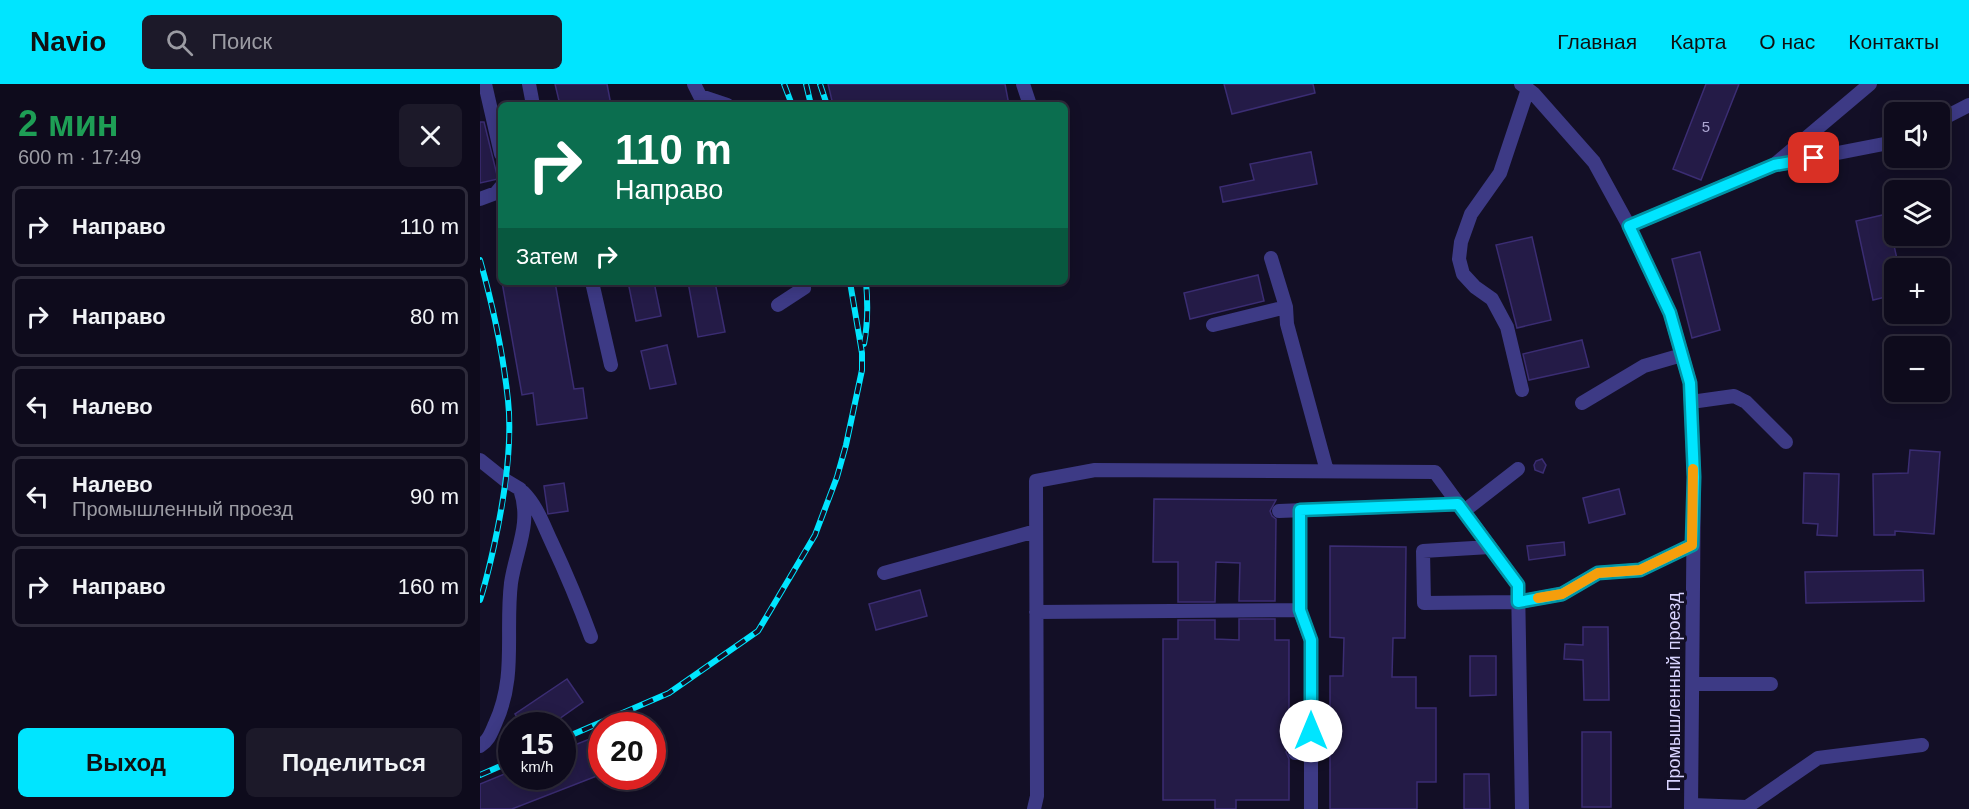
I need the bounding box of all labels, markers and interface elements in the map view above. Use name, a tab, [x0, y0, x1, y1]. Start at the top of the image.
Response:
search box	[142, 15, 562, 69]
text: Navio	[30, 26, 106, 57]
icon: search	[163, 26, 196, 59]
text: Поиск	[211, 29, 272, 54]
text: Главная	[1557, 30, 1637, 53]
text: Карта	[1670, 30, 1726, 53]
text: О нас	[1759, 30, 1815, 53]
text: Контакты	[1848, 30, 1939, 53]
map controls	[1884, 102, 1950, 402]
button: sound	[1884, 102, 1950, 168]
text: 2 мин	[18, 103, 119, 144]
button: close	[399, 104, 462, 167]
house number: 5	[1702, 118, 1710, 135]
icon: right	[516, 126, 594, 204]
text: 110 m	[615, 126, 732, 173]
pin	[1788, 132, 1839, 183]
icon: arrive	[1797, 141, 1830, 174]
text: 600 m · 17:49	[18, 146, 141, 168]
text: Направо	[615, 175, 723, 205]
button: layers	[1884, 180, 1950, 246]
icon: right	[21, 210, 54, 243]
text: Направо	[72, 214, 166, 239]
text: 110 m	[399, 214, 459, 239]
icon: right	[590, 240, 623, 273]
text: Затем	[516, 244, 578, 269]
button: +	[1884, 258, 1950, 324]
icon: right	[21, 300, 54, 333]
text: Направо	[72, 304, 166, 329]
text: 80 m	[410, 304, 459, 329]
button: −	[1884, 336, 1950, 402]
icon: left	[21, 390, 54, 423]
text: Налево	[72, 394, 153, 419]
text: 60 m	[410, 394, 459, 419]
text: Налево	[72, 472, 153, 497]
icon: left	[21, 480, 54, 513]
text: 90 m	[410, 484, 459, 509]
text: Промышленный проезд	[72, 498, 293, 520]
icon: right	[21, 570, 54, 603]
text: Направо	[72, 574, 166, 599]
text: 160 m	[398, 574, 459, 599]
street label: Промышленный проезд	[1664, 592, 1684, 791]
position arrow	[1279, 699, 1343, 763]
speed limit sign: 20	[588, 712, 666, 790]
text: 15	[520, 727, 554, 760]
button: Выход	[18, 728, 234, 797]
button: Поделиться	[246, 728, 462, 797]
text: km/h	[521, 758, 553, 775]

